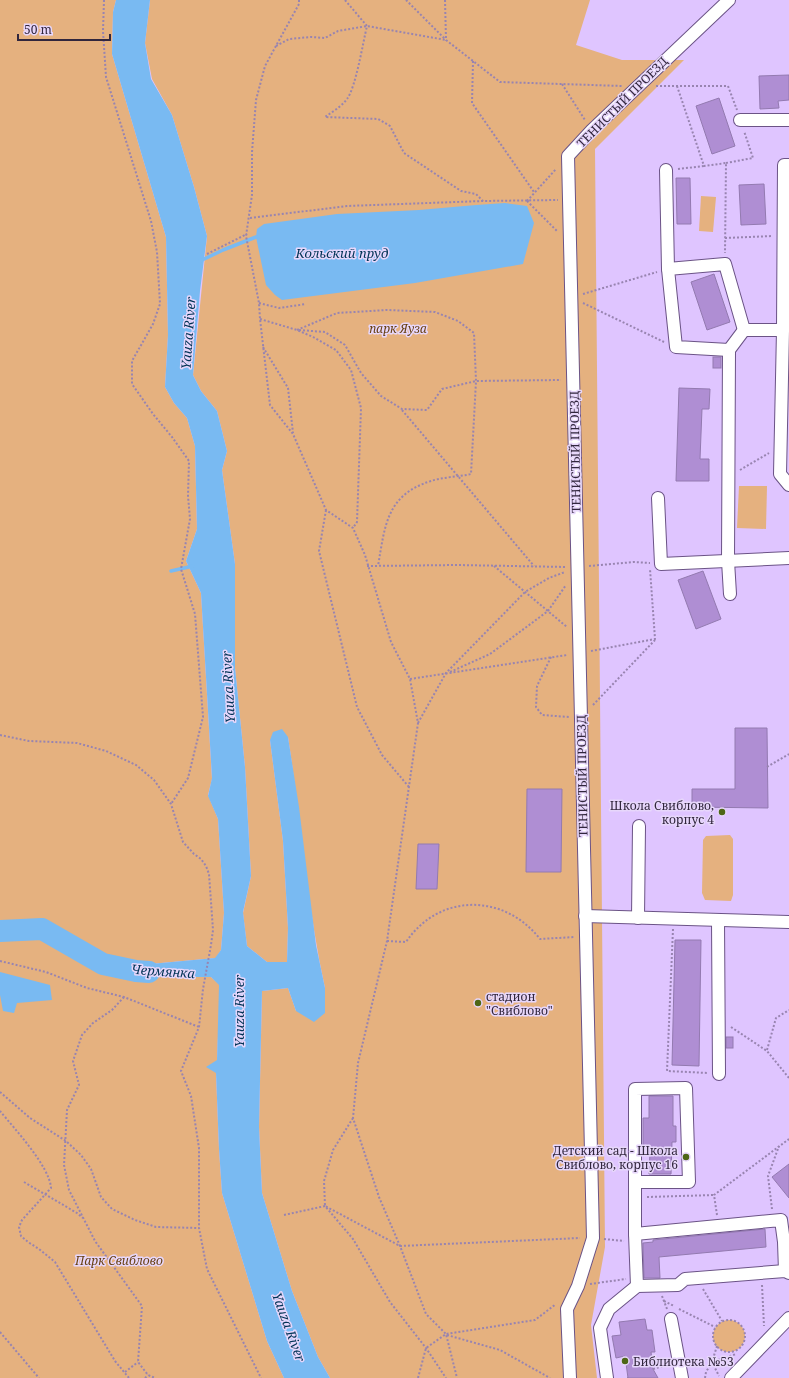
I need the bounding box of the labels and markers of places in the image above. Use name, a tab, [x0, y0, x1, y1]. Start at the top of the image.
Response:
place label: Школа Свиблово, корпус 4	[610, 797, 714, 828]
marker: Школа Свиблово, корпус 4	[717, 807, 727, 817]
place label: стадион "Свиблово"	[486, 988, 553, 1019]
marker: стадион "Свиблово"	[473, 998, 483, 1008]
place label: Детский сад - Школа Свиблово, корпус 16	[553, 1142, 678, 1173]
marker: Детский сад - Школа Свиблово, корпус 16	[681, 1152, 691, 1162]
place label: Библиотека №53	[633, 1353, 734, 1370]
marker: Библиотека №53	[620, 1356, 630, 1366]

